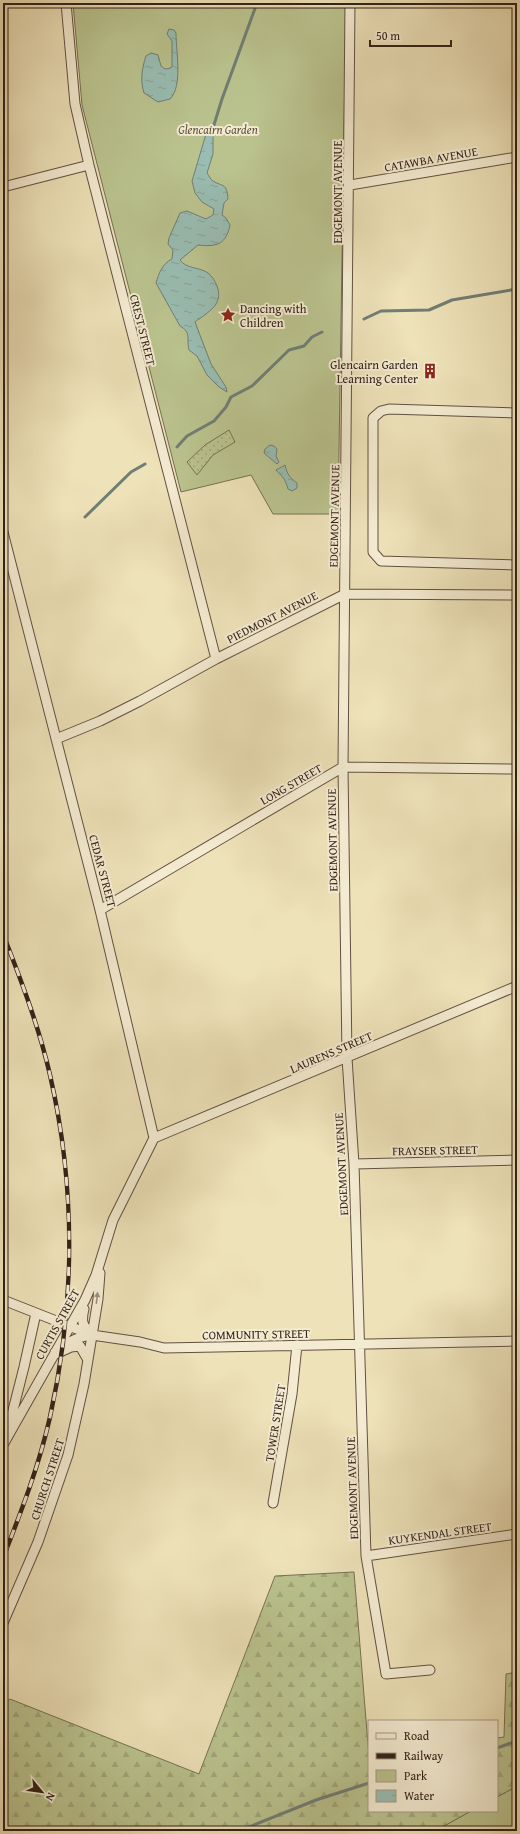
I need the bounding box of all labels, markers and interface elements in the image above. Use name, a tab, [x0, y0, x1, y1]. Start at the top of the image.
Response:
scale bar	[370, 22, 451, 48]
text: 50 m	[376, 27, 400, 44]
park label: Glencairn Garden	[178, 121, 258, 138]
street label: EDGEMONT AVENUE	[329, 141, 346, 243]
street label: CATAWBA AVENUE	[383, 142, 479, 176]
street label: CREST STREET	[126, 292, 160, 368]
place label: Dancing with Children	[240, 300, 307, 331]
place icon: Dancing with Children	[219, 306, 237, 324]
place label: Glencairn Garden Learning Center	[330, 356, 418, 387]
building icon: Glencairn Garden Learning Center	[421, 362, 439, 380]
street label: EDGEMONT AVENUE	[325, 464, 343, 568]
street label: PIEDMONT AVENUE	[224, 587, 320, 647]
street label: LONG STREET	[257, 759, 325, 809]
street label: EDGEMONT AVENUE	[323, 788, 341, 892]
street label: CEDAR STREET	[85, 833, 121, 910]
street label: LAURENS STREET	[287, 1027, 375, 1077]
street label: EDGEMONT AVENUE	[330, 1112, 352, 1216]
street label: FRAYSER STREET	[392, 1141, 478, 1159]
street label: CURTIS STREET	[31, 1285, 84, 1362]
one-way arrow	[94, 1292, 101, 1304]
street label: COMMUNITY STREET	[202, 1325, 310, 1343]
street label: TOWER STREET	[260, 1383, 290, 1463]
street label: CHURCH STREET	[26, 1436, 68, 1522]
street label: EDGEMONT AVENUE	[342, 1436, 362, 1540]
street label: KUYKENDAL STREET	[387, 1517, 493, 1549]
legend	[368, 1720, 498, 1812]
text: Road	[404, 1727, 430, 1744]
text: Railway	[404, 1747, 443, 1764]
text: Park	[404, 1767, 428, 1784]
north arrow	[22, 1772, 62, 1812]
text: Water	[404, 1787, 434, 1804]
text: N	[42, 1790, 60, 1805]

